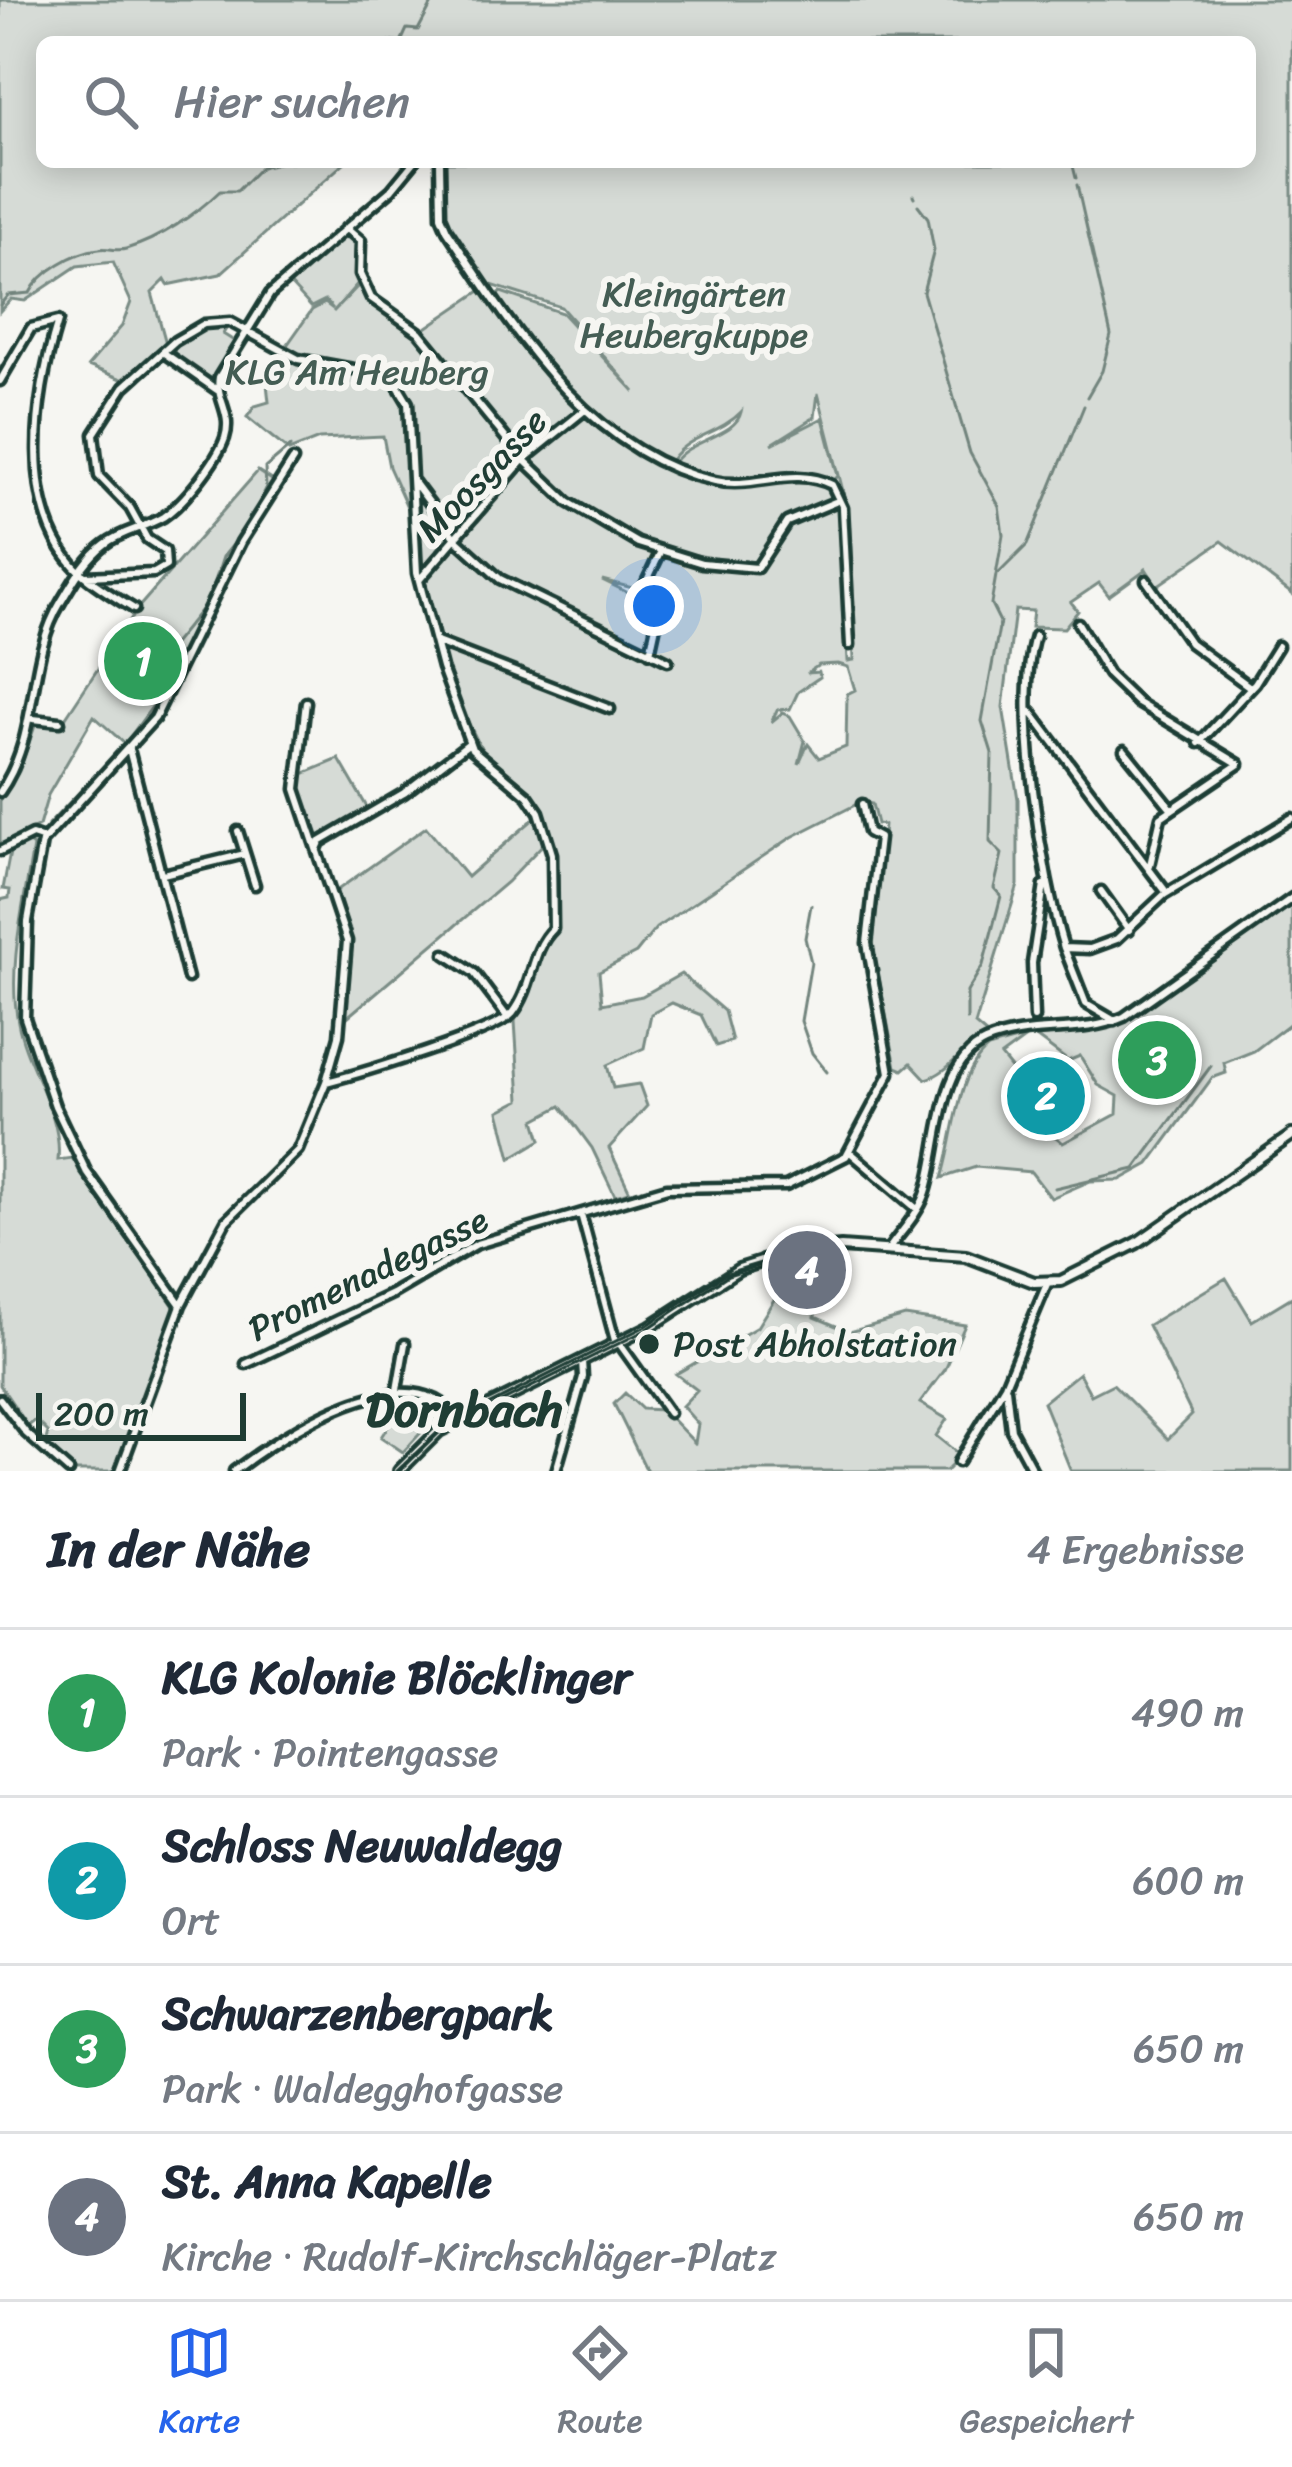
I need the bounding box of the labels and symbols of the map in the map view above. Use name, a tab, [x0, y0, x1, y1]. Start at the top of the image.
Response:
park label: Kleingärten Heubergkuppe	[580, 262, 808, 367]
park label: KLG Am Heuberg	[225, 340, 489, 404]
street label: Moosgasse	[400, 392, 564, 558]
your location	[624, 576, 684, 636]
pin: 1	[104, 616, 182, 706]
pin: 3	[1118, 1015, 1196, 1105]
pin: 2	[1007, 1051, 1085, 1141]
street label: Promenadegasse	[237, 1188, 499, 1360]
pin: 4	[768, 1225, 846, 1315]
place label: Post Abholstation	[673, 1312, 957, 1376]
marker: Post Abholstation	[636, 1331, 662, 1357]
district label: Dornbach	[365, 1367, 563, 1452]
scale bar	[36, 1387, 246, 1440]

